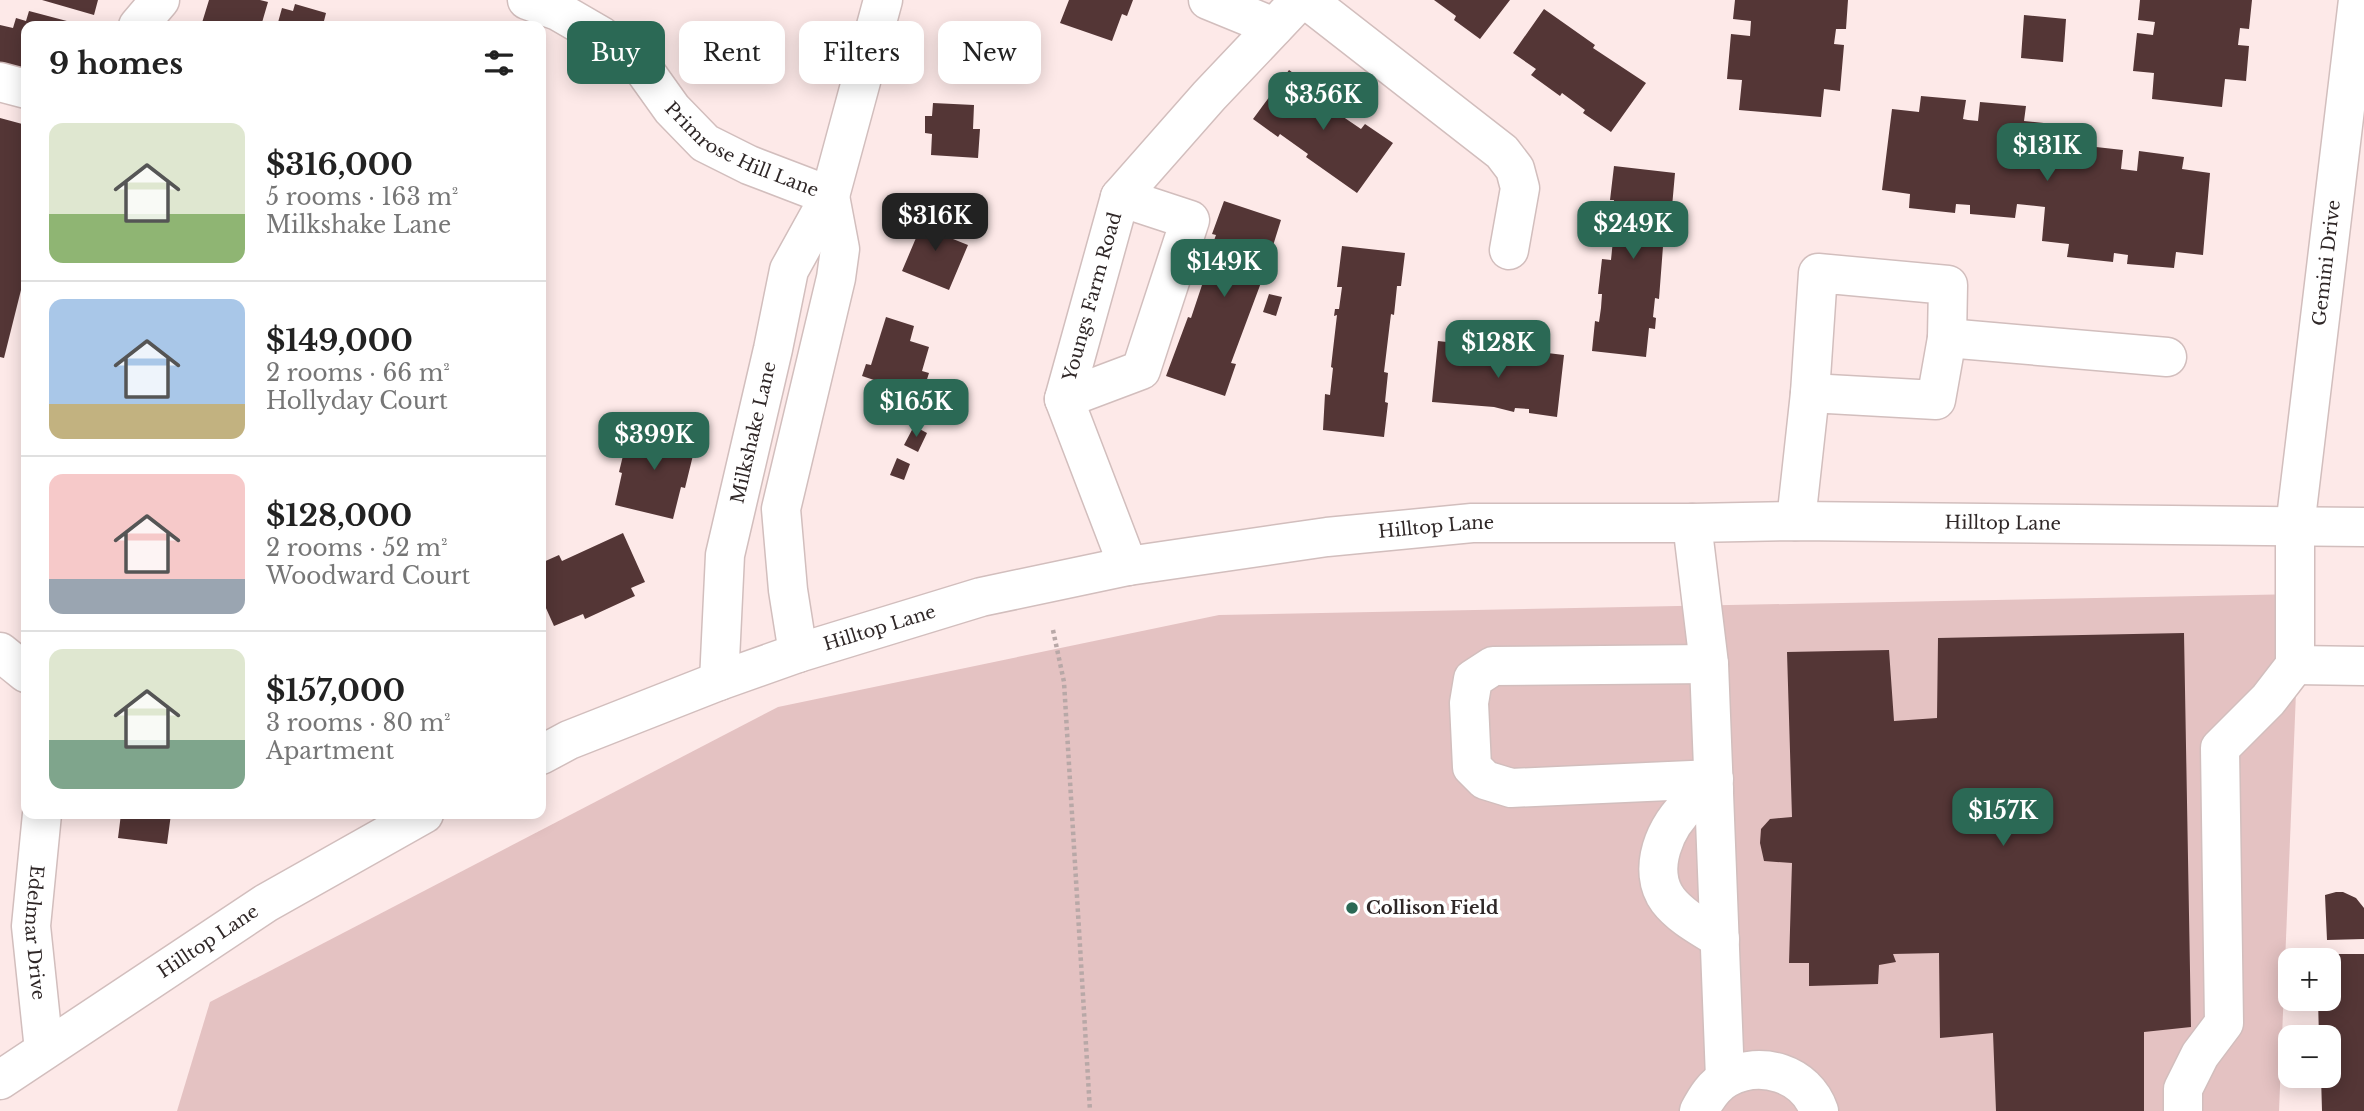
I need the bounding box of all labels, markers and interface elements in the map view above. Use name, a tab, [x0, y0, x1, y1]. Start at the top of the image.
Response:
chip: Buy	[567, 21, 665, 84]
chip: Rent	[679, 21, 785, 84]
chip: Filters	[799, 21, 924, 84]
chip: New	[938, 21, 1041, 84]
icon: filters	[480, 44, 518, 82]
text: 9 homes	[49, 45, 183, 82]
pin: $356K	[1274, 72, 1372, 132]
text: $356K	[1284, 81, 1362, 109]
street label: Primrose Hill Lane	[660, 97, 822, 202]
pin: $131K	[1998, 124, 2096, 183]
text: $131K	[2013, 132, 2081, 160]
text: $316,000	[266, 146, 413, 183]
icon: home	[105, 151, 189, 235]
text: 5 rooms · 163 m²	[266, 183, 458, 211]
pin: $316K	[886, 194, 984, 253]
street label: Gemini Drive	[2308, 199, 2345, 327]
text: $316K	[898, 202, 972, 230]
pin: $249K	[1584, 202, 1682, 261]
street label: Youngs Farm Road	[1058, 210, 1126, 385]
text: $249K	[1593, 210, 1673, 238]
text: Milkshake Lane	[266, 211, 451, 239]
pin: $149K	[1175, 240, 1273, 299]
text: $149K	[1187, 248, 1261, 276]
pin: $128K	[1449, 320, 1547, 380]
text: $149,000	[266, 322, 413, 359]
icon: home	[105, 327, 189, 411]
text: $128K	[1461, 329, 1535, 357]
text: 2 rooms · 66 m²	[266, 359, 450, 387]
street label: Milkshake Lane	[726, 359, 781, 506]
pin: $165K	[867, 380, 965, 439]
text: Hollyday Court	[266, 387, 448, 415]
text: $165K	[880, 388, 952, 416]
pin: $399K	[605, 412, 703, 472]
text: $399K	[614, 421, 694, 449]
text: $128,000	[266, 497, 412, 534]
icon: home	[105, 502, 189, 586]
street label: Hilltop Lane	[1377, 512, 1494, 543]
street label: Hilltop Lane	[1945, 512, 2061, 535]
text: 2 rooms · 52 m²	[266, 534, 448, 562]
text: Woodward Court	[266, 562, 470, 590]
street label: Hilltop Lane	[821, 601, 938, 656]
text: $157,000	[266, 672, 405, 709]
icon: home	[105, 677, 189, 761]
text: 3 rooms · 80 m²	[266, 709, 451, 737]
text: Apartment	[266, 737, 394, 765]
pin: $157K	[1954, 788, 2052, 848]
text: $157K	[1968, 797, 2038, 825]
street label: Edelmar Drive	[20, 864, 50, 1001]
place label: Collison Field	[1366, 897, 1499, 919]
street label: Hilltop Lane	[154, 900, 263, 983]
marker: Collison Field	[1344, 900, 1360, 916]
map controls	[2278, 948, 2341, 1088]
button: +	[2278, 948, 2341, 1011]
button: −	[2278, 1025, 2341, 1088]

